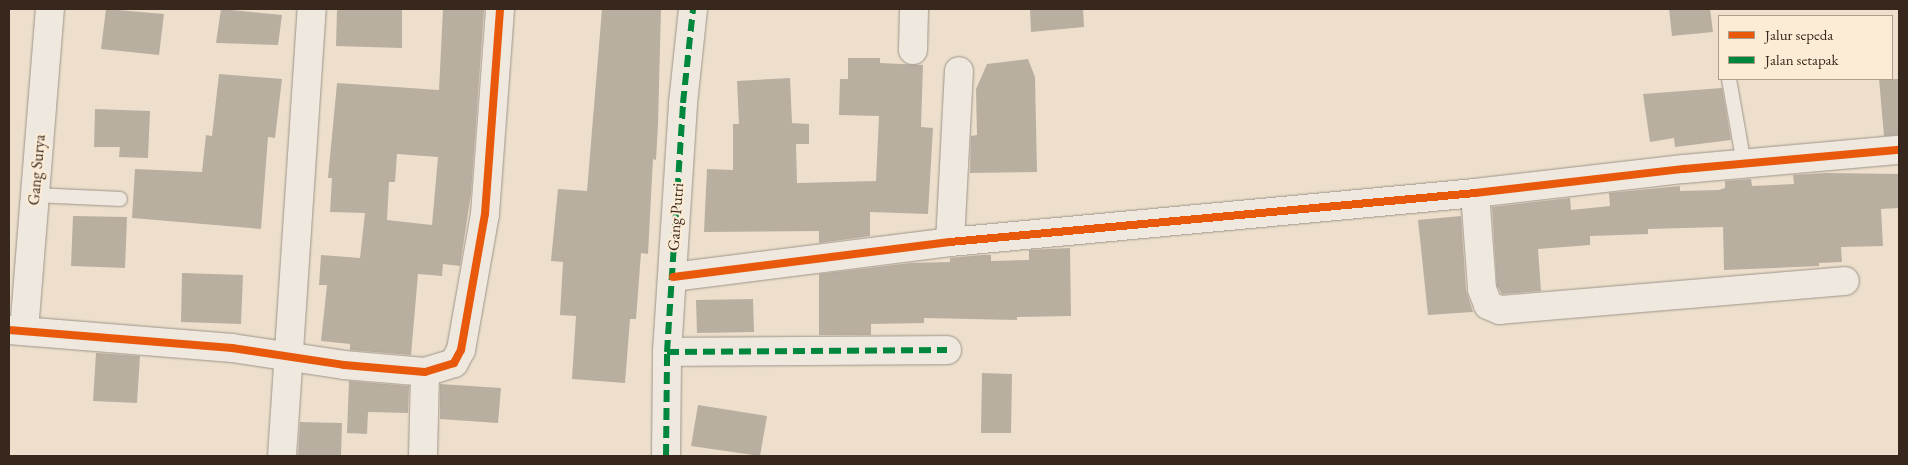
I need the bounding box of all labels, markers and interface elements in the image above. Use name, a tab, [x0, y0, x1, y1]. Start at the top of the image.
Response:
legend	[1718, 15, 1893, 80]
text: Jalur sepeda	[1765, 25, 1833, 44]
text: Jalan setapak	[1765, 50, 1839, 69]
street label: Gang Surya	[24, 134, 50, 206]
street label: Gang Putri	[664, 182, 688, 252]

